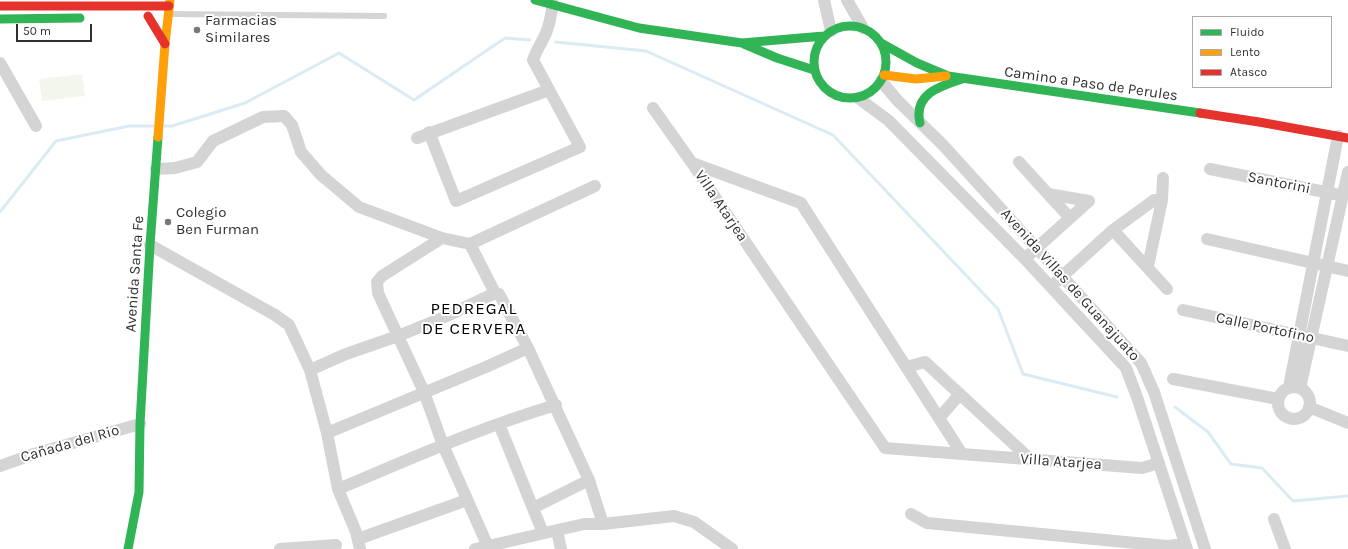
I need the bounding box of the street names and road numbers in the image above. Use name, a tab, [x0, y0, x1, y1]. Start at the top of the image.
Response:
street label: Camino a Paso de Perules	[1003, 63, 1179, 105]
street label: Villa Atarjea	[691, 167, 751, 245]
street label: Santorini	[1246, 168, 1312, 198]
street label: Avenida Villas de Guanajuato	[997, 205, 1143, 365]
street label: Avenida Santa Fe	[122, 215, 148, 333]
street label: Calle Portofino	[1214, 309, 1316, 347]
street label: Cañada del Rio	[19, 421, 121, 467]
street label: Villa Atarjea	[1020, 450, 1102, 474]

